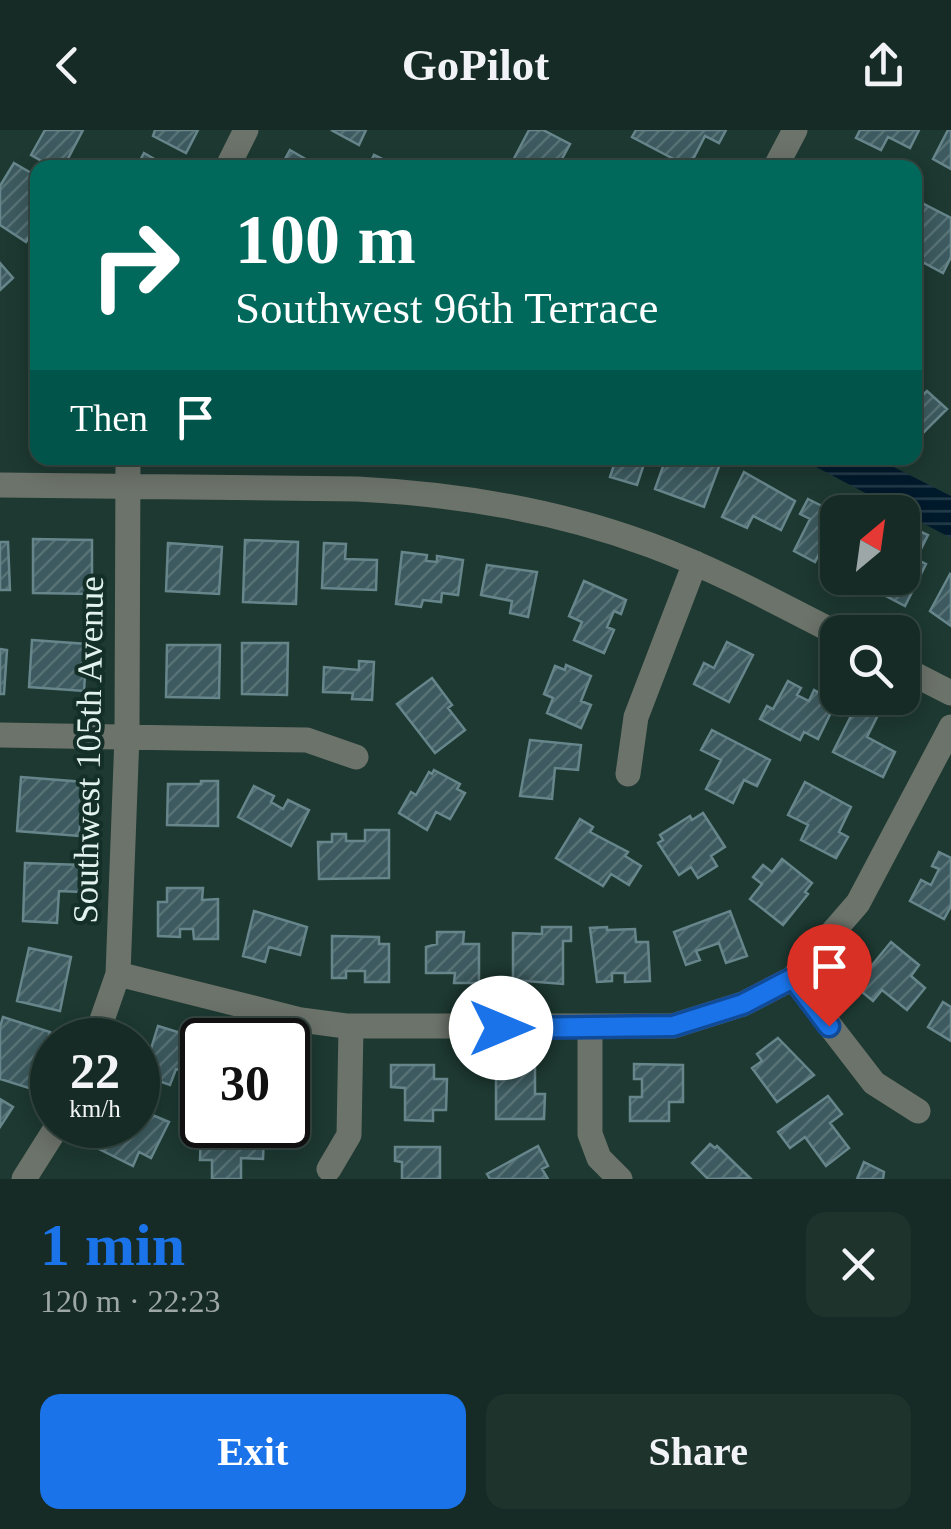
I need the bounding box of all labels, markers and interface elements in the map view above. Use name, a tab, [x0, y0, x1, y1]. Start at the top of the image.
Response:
icon: back	[40, 38, 95, 93]
icon: share	[856, 38, 911, 93]
text: GoPilot	[402, 40, 549, 90]
icon: right	[70, 200, 200, 330]
text: 100 m	[235, 201, 416, 278]
text: Southwest 96th Terrace	[235, 283, 658, 333]
icon: arrive	[168, 390, 223, 445]
text: Then	[70, 397, 148, 439]
north arrow	[820, 495, 920, 595]
map controls	[820, 495, 920, 715]
street label: Southwest 105th Avenue	[66, 576, 111, 924]
button: search	[820, 615, 920, 715]
pin	[787, 924, 872, 1027]
icon: arrive	[802, 939, 857, 994]
position arrow	[449, 976, 553, 1080]
speed limit sign: 30	[180, 1018, 310, 1148]
text: 22	[70, 1043, 120, 1099]
text: km/h	[69, 1095, 121, 1122]
text: 1 min	[40, 1212, 185, 1278]
button: close	[806, 1212, 911, 1317]
text: 120 m · 22:23	[40, 1283, 220, 1319]
button: Exit	[40, 1394, 466, 1509]
button: Share	[486, 1394, 911, 1509]

